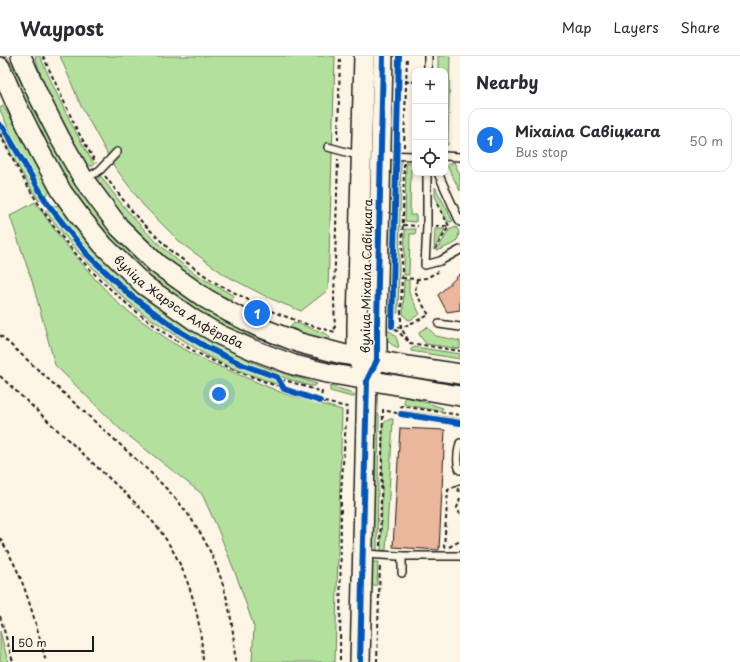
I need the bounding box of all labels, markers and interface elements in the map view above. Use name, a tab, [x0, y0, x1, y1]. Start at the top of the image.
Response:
text: Waypost	[20, 14, 104, 42]
text: Map	[562, 17, 592, 38]
text: Layers	[614, 17, 659, 38]
text: Share	[681, 17, 720, 38]
map controls	[412, 68, 448, 176]
button: +	[412, 68, 448, 104]
text: Nearby	[476, 69, 538, 95]
button: −	[412, 104, 448, 140]
text: Міхаіла Савіцкага	[515, 119, 661, 142]
text: 1	[487, 131, 493, 150]
text: 50 m	[689, 131, 723, 150]
button: locate	[412, 140, 448, 176]
text: Bus stop	[515, 142, 568, 161]
street label: вуліца Міхаіла Савіцкага	[356, 198, 376, 353]
street label: вуліца Жарэса Алфёрава	[110, 250, 247, 352]
pin: 1	[244, 298, 270, 328]
your location	[209, 384, 229, 404]
scale bar	[12, 634, 94, 653]
text: 50 m	[18, 634, 47, 651]

